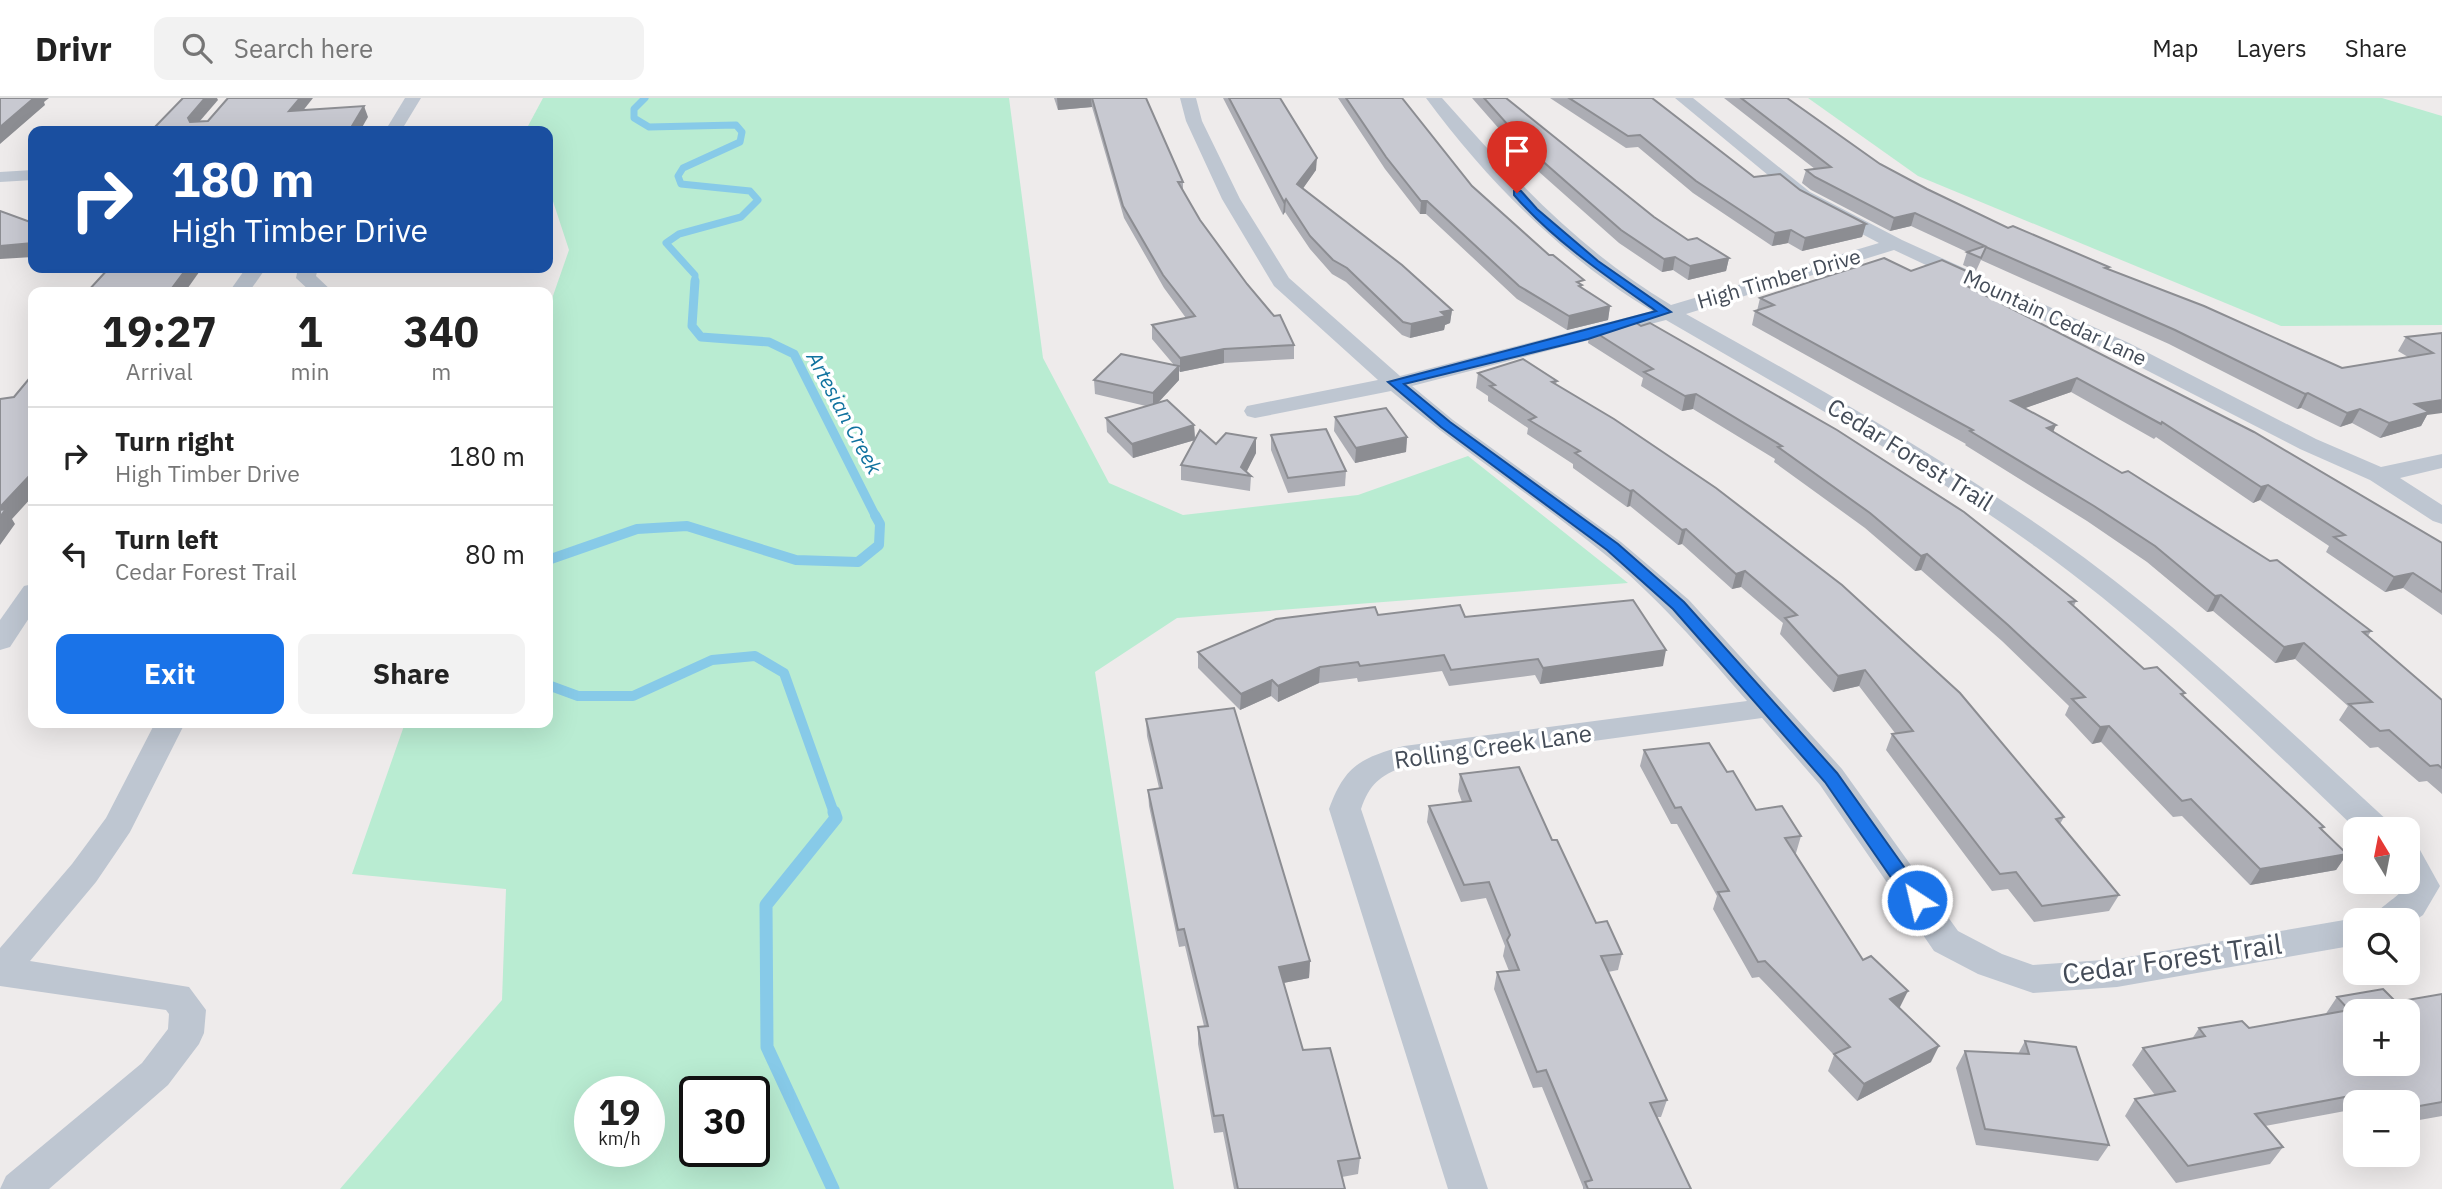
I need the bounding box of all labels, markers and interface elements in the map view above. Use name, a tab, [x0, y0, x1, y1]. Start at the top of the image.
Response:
search box	[154, 17, 644, 80]
text: Drivr	[35, 27, 112, 70]
icon: search	[178, 29, 216, 67]
text: Search here	[234, 31, 373, 65]
text: Map	[2152, 32, 2199, 64]
text: Layers	[2237, 32, 2307, 64]
text: Share	[2345, 32, 2407, 64]
pin	[1487, 121, 1547, 193]
icon: arrive	[1498, 132, 1536, 170]
text: 180 m	[171, 147, 315, 210]
icon: right	[56, 154, 147, 245]
text: High Timber Drive	[171, 209, 428, 251]
street label: High Timber Drive	[1694, 241, 1864, 315]
street label: Mountain Cedar Lane	[1959, 262, 2152, 372]
text: 19:27	[102, 304, 217, 359]
text: 1	[297, 304, 323, 359]
text: 340	[403, 304, 479, 359]
water label: Artesian Creek	[800, 345, 889, 480]
text: Arrival	[126, 356, 193, 386]
text: min	[291, 356, 329, 386]
text: m	[431, 356, 451, 386]
street label: Cedar Forest Trail	[1822, 390, 1999, 518]
text: Turn right	[115, 424, 234, 458]
icon: right	[56, 437, 94, 475]
text: 180 m	[449, 439, 525, 473]
text: High Timber Drive	[115, 458, 300, 488]
text: Turn left	[115, 522, 218, 556]
icon: left	[56, 535, 94, 573]
text: 80 m	[465, 537, 525, 571]
text: Cedar Forest Trail	[115, 556, 297, 586]
button: Exit	[56, 634, 284, 714]
button: Share	[298, 634, 525, 714]
street label: Rolling Creek Lane	[1392, 716, 1594, 776]
north arrow	[2343, 817, 2420, 894]
map controls	[2343, 817, 2420, 1167]
position arrow	[1880, 863, 1954, 937]
button: search	[2343, 908, 2420, 985]
street label: Cedar Forest Trail	[2060, 925, 2284, 992]
button: +	[2343, 999, 2420, 1076]
speed limit sign: 30	[679, 1076, 770, 1167]
text: 19	[598, 1089, 641, 1135]
button: −	[2343, 1090, 2420, 1167]
text: km/h	[598, 1127, 641, 1150]

